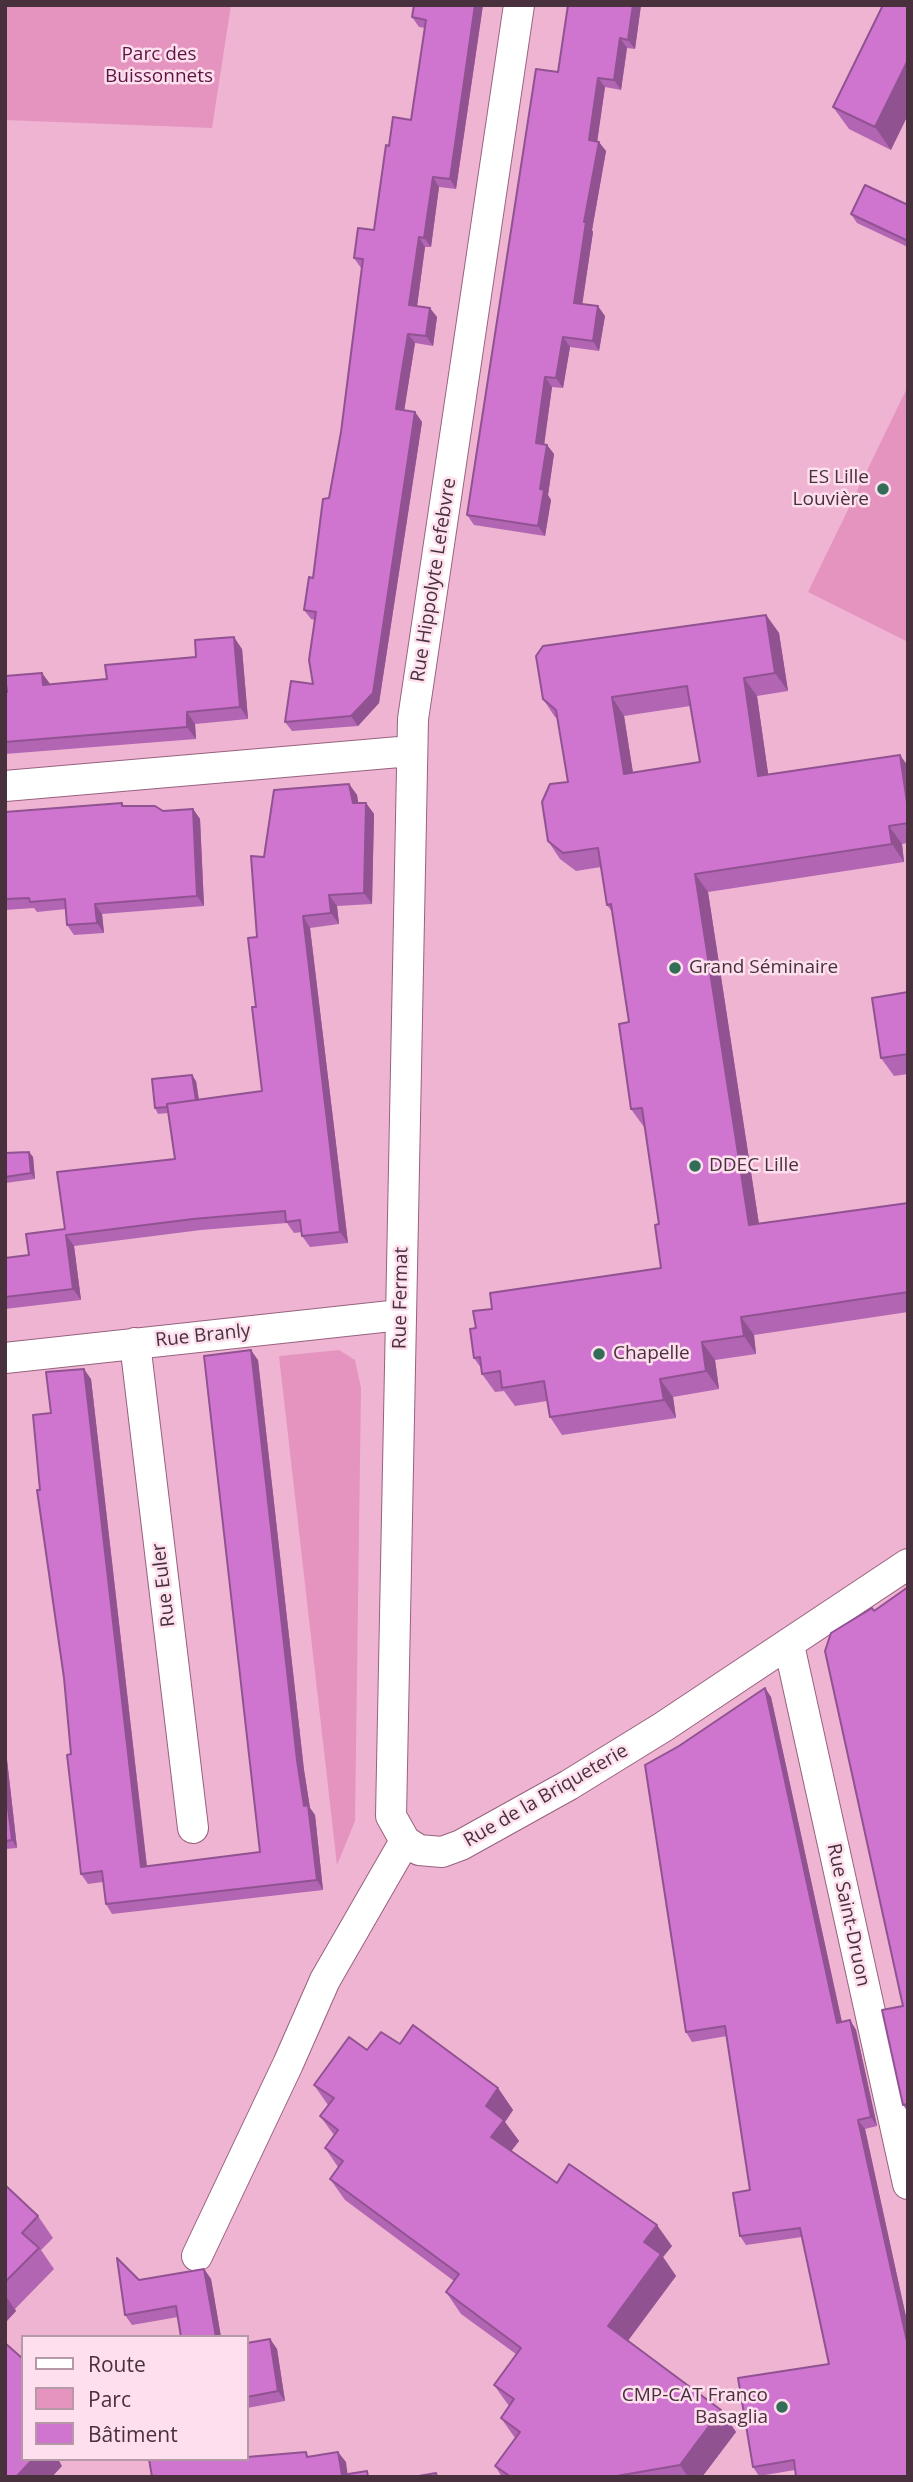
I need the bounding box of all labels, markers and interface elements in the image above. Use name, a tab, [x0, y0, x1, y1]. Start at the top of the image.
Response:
park label: Parc des Buissonnets	[105, 44, 213, 88]
place label: ES Lille Louvière	[793, 467, 869, 511]
street label: Rue Hippolyte Lefebvre	[407, 476, 461, 684]
marker: ES Lille Louvière	[875, 481, 891, 497]
place label: Grand Séminaire	[689, 957, 838, 979]
marker: Grand Séminaire	[667, 960, 683, 976]
place label: DDEC Lille	[709, 1155, 799, 1177]
marker: DDEC Lille	[687, 1158, 703, 1174]
street label: Rue Fermat	[389, 1247, 413, 1349]
street label: Rue Branly	[154, 1320, 252, 1352]
place label: Chapelle	[613, 1343, 690, 1365]
marker: Chapelle	[591, 1346, 607, 1362]
street label: Rue Euler	[148, 1542, 180, 1628]
street label: Rue de la Briqueterie	[460, 1740, 632, 1852]
street label: Rue Saint-Druon	[822, 1841, 874, 1989]
legend	[21, 2335, 248, 2461]
text: Route	[88, 2350, 146, 2378]
text: Parc	[88, 2385, 131, 2413]
place label: CMP-CAT Franco Basaglia	[622, 2385, 768, 2429]
marker: CMP-CAT Franco Basaglia	[774, 2399, 790, 2415]
text: Bâtiment	[88, 2420, 178, 2448]

